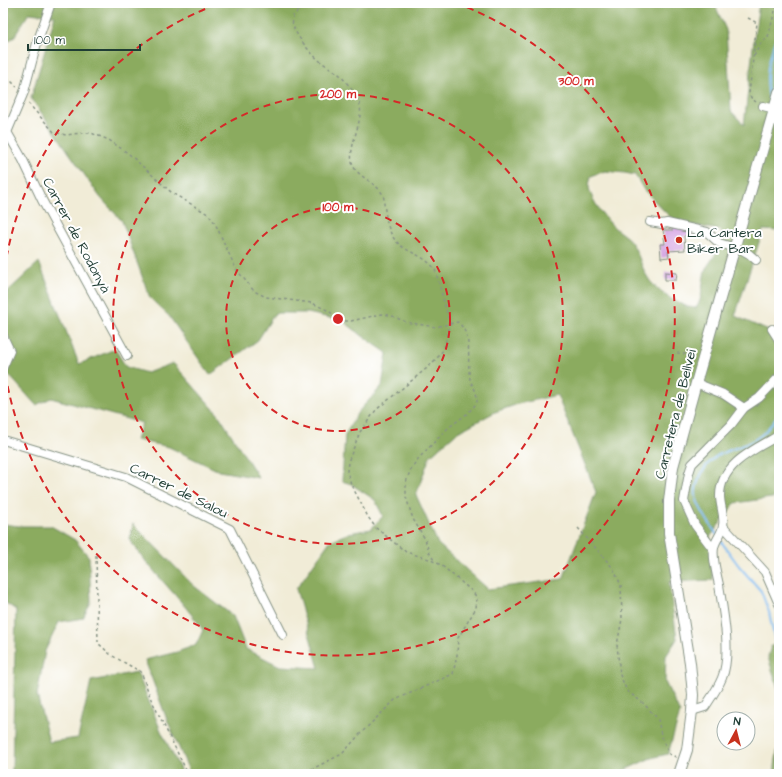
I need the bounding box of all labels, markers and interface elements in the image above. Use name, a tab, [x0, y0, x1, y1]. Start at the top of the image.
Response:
scale bar	[28, 26, 140, 52]
text: 100 m	[34, 32, 65, 49]
text: 300 m	[557, 73, 594, 90]
text: 200 m	[319, 86, 357, 103]
street label: Carrer de Rodonyà	[37, 174, 115, 297]
text: 100 m	[323, 199, 354, 216]
place label: La Cantera Biker Bar	[687, 223, 762, 259]
marker: La Cantera Biker Bar	[674, 235, 684, 245]
centre of rings	[331, 312, 345, 326]
street label: Carretera de Bellvei	[650, 347, 702, 481]
street label: Carrer de Salou	[126, 458, 231, 523]
north arrow	[716, 711, 756, 751]
text: N	[733, 714, 742, 729]

